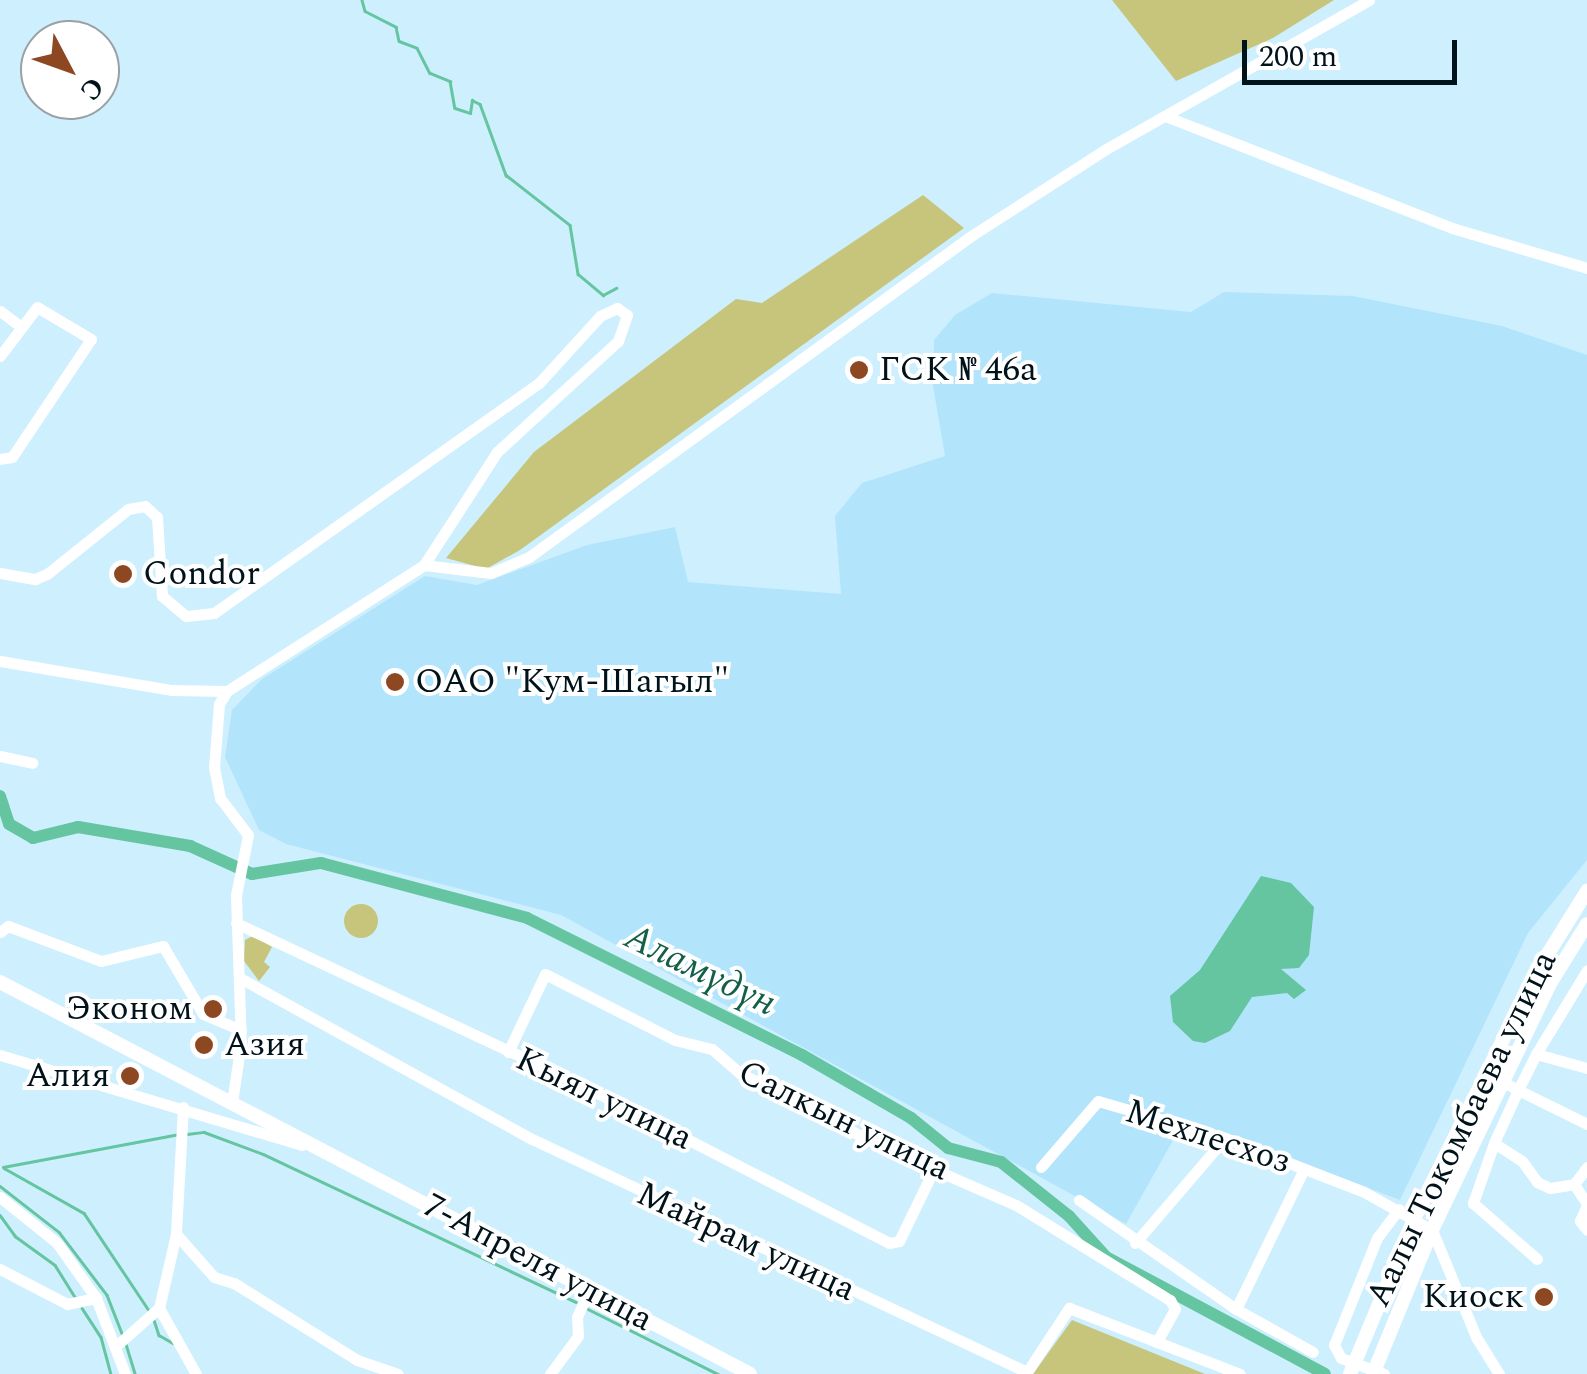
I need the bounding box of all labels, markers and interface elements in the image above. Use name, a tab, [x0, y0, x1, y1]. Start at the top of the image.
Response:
north arrow	[20, 20, 120, 120]
scale bar	[1247, 20, 1462, 82]
text: 200 m	[1259, 34, 1337, 80]
text: С	[69, 67, 114, 110]
place label: ГСК № 46а	[879, 349, 1037, 391]
marker: ГСК № 46а	[848, 359, 870, 381]
place label: Condor	[143, 553, 260, 595]
marker: Condor	[112, 563, 134, 585]
place label: ОАО "Кум-Шагыл"	[415, 661, 729, 703]
marker: ОАО "Кум-Шагыл"	[384, 671, 406, 693]
water label: Аламүдүн	[617, 915, 783, 1027]
street label: Аалы Токомбаева улица	[1357, 944, 1567, 1314]
place label: Эконом	[65, 988, 193, 1030]
marker: Эконом	[202, 998, 224, 1020]
place label: Азия	[224, 1024, 305, 1066]
marker: Азия	[193, 1034, 215, 1056]
street label: Кыял улица	[509, 1038, 699, 1160]
street label: Салкын улица	[731, 1052, 957, 1190]
place label: Алия	[26, 1055, 110, 1097]
marker: Алия	[119, 1065, 141, 1087]
street label: Мехлесхоз	[1120, 1091, 1296, 1183]
street label: Майрам улица	[630, 1173, 862, 1311]
street label: 7-Апреля улица	[416, 1185, 660, 1341]
place label: Киоск	[1422, 1276, 1524, 1318]
marker: Киоск	[1533, 1286, 1555, 1308]

